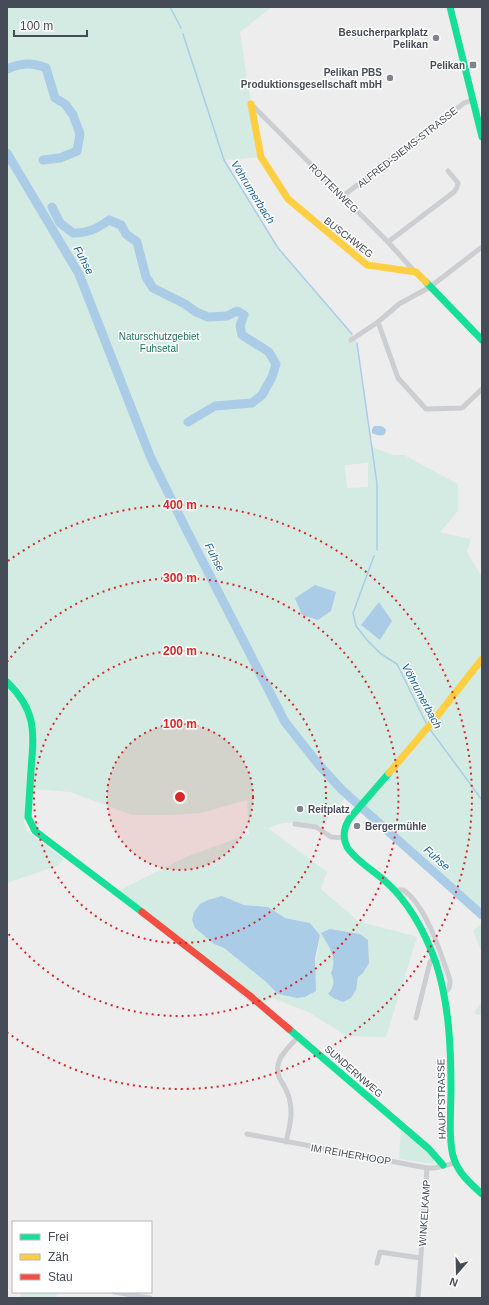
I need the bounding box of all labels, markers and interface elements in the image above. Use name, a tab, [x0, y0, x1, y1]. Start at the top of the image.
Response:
scale bar	[14, 12, 87, 38]
text: 100 m	[20, 19, 53, 33]
place label: Besucherparkplatz Pelikan	[339, 27, 428, 50]
marker: Besucherparkplatz Pelikan	[431, 33, 441, 43]
place label: Pelikan	[430, 60, 465, 71]
marker: Pelikan	[468, 60, 478, 70]
place label: Pelikan PBS Produktionsgesellschaft mbH	[241, 67, 382, 90]
marker: Pelikan PBS Produktionsgesellschaft mbH	[385, 73, 395, 83]
street label: ALFRED-SIEMS-STRASSE	[355, 105, 460, 190]
water label: Vöhrumerbach	[229, 158, 277, 226]
street label: ROTTENWEG	[307, 161, 361, 215]
street label: BUSCHWEG	[322, 215, 375, 260]
water label: Fuhse	[72, 244, 96, 276]
park label: Naturschutzgebiet Fuhsetal	[119, 331, 200, 354]
text: 400 m	[163, 498, 197, 512]
water label: Fuhse	[203, 541, 227, 573]
text: 300 m	[163, 571, 197, 585]
text: 200 m	[163, 644, 197, 658]
water label: Vöhrumerbach	[400, 661, 444, 731]
text: 100 m	[163, 717, 197, 731]
centre of rings	[173, 790, 187, 804]
marker: Reitplatz	[295, 804, 305, 814]
place label: Reitplatz	[308, 804, 350, 815]
marker: Bergermühle	[352, 821, 362, 831]
place label: Bergermühle	[365, 821, 427, 832]
water label: Fuhse	[422, 843, 452, 873]
street label: SUNDERNWEG	[322, 1043, 385, 1100]
street label: HAUPTSTRASSE	[435, 1058, 448, 1139]
street label: IM REIHERHOOP	[310, 1142, 392, 1167]
street label: WINKELKAMP	[417, 1179, 432, 1247]
legend	[12, 1221, 152, 1293]
text: Frei	[48, 1230, 69, 1244]
text: Zäh	[48, 1250, 69, 1264]
north arrow	[437, 1253, 477, 1293]
text: Stau	[48, 1270, 73, 1284]
text: N	[448, 1275, 459, 1289]

